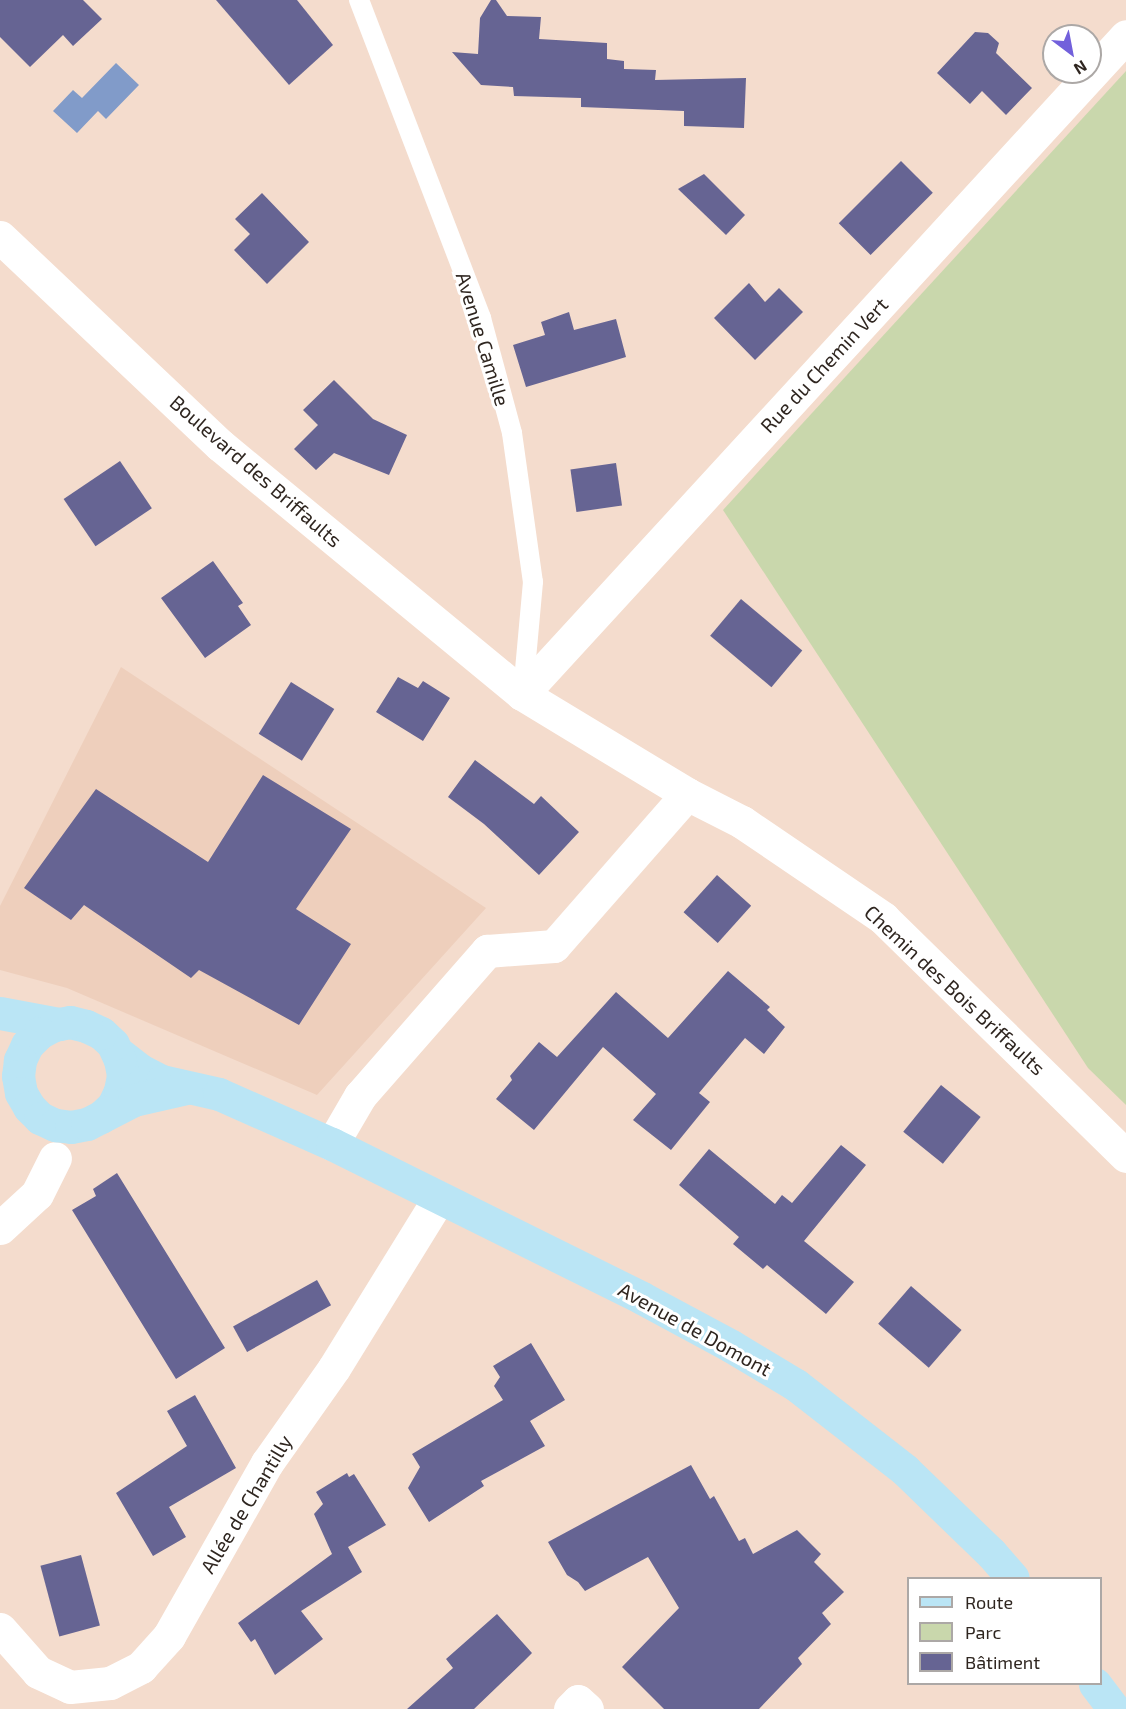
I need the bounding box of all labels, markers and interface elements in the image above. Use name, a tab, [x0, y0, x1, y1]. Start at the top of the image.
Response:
north arrow	[1042, 24, 1102, 84]
text: N	[1071, 57, 1091, 79]
street label: Avenue Camille	[451, 269, 515, 409]
street label: Rue du Chemin Vert	[755, 292, 893, 438]
street label: Boulevard des Briffaults	[165, 390, 347, 552]
street label: Chemin des Bois Briffaults	[860, 900, 1050, 1080]
street label: Avenue de Domont	[614, 1277, 776, 1381]
street label: Allée de Chantilly	[195, 1430, 297, 1578]
legend	[907, 1577, 1102, 1685]
text: Route	[965, 1591, 1013, 1613]
text: Parc	[965, 1621, 1001, 1643]
text: Bâtiment	[965, 1651, 1040, 1673]

